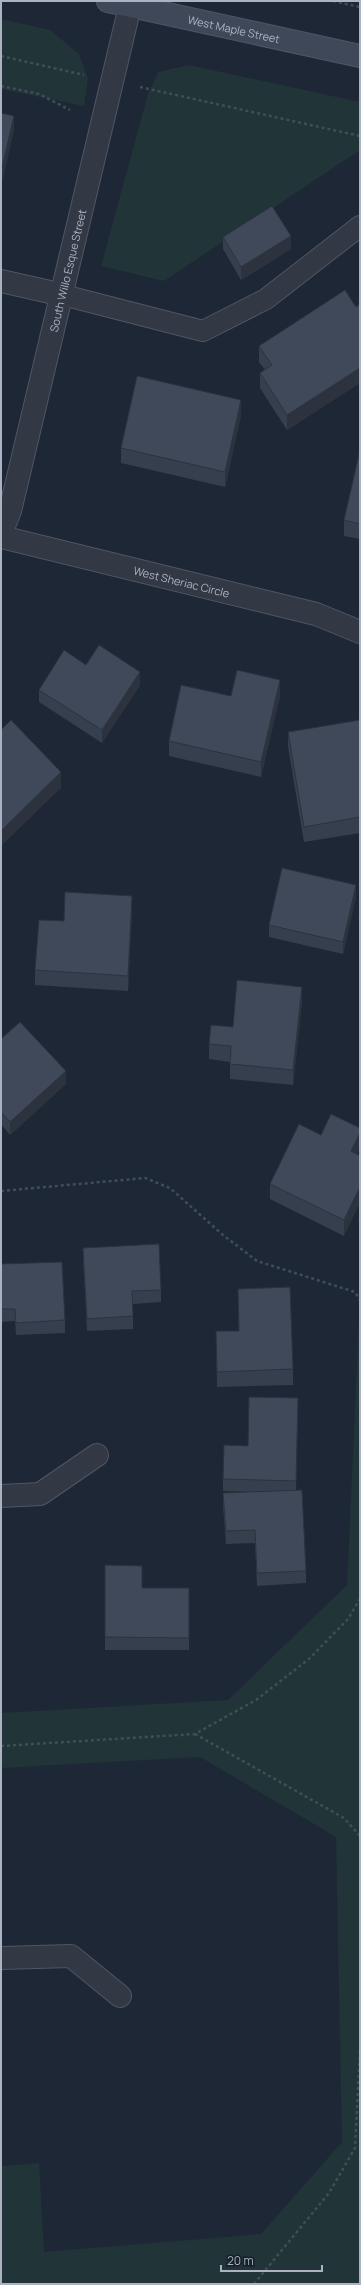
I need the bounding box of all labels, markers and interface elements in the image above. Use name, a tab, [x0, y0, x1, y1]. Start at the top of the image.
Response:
street label: West Maple Street	[187, 11, 282, 46]
street label: South Willo Esque Street	[45, 208, 89, 333]
street label: West Sheriac Circle	[132, 562, 232, 600]
scale bar	[221, 2247, 322, 2273]
text: 20 m	[227, 2252, 254, 2269]

